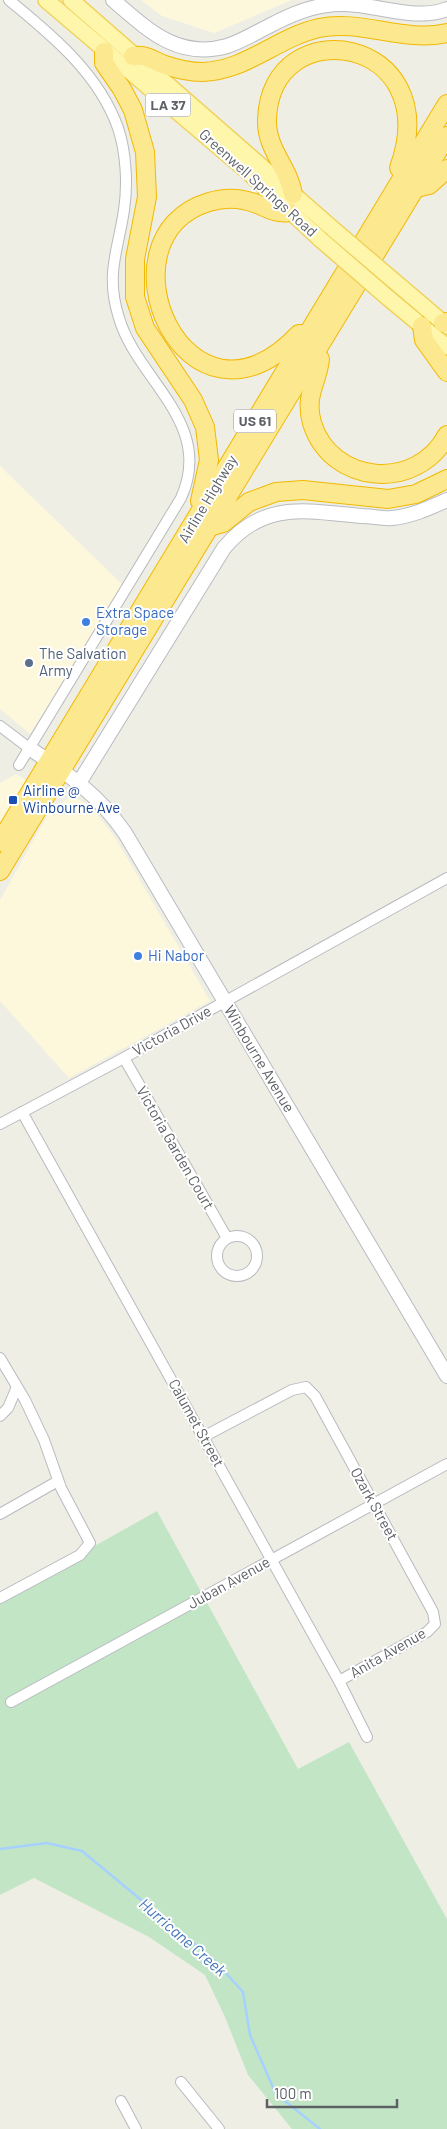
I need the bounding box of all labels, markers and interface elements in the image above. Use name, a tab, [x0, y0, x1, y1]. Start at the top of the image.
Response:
road number: LA 37	[146, 94, 190, 116]
street label: Greenwell Springs Road	[196, 124, 321, 240]
road number: US 61	[234, 410, 276, 432]
street label: Airline Highway	[174, 451, 240, 546]
place label: Extra Space Storage	[96, 603, 174, 638]
marker: Extra Space Storage	[80, 616, 92, 628]
place label: The Salvation Army	[39, 644, 126, 679]
marker: The Salvation Army	[23, 657, 35, 669]
place label: Airline @ Winbourne Ave	[23, 781, 120, 816]
marker: Airline @ Winbourne Ave	[7, 794, 19, 806]
place label: Hi Nabor	[148, 946, 205, 964]
marker: Hi Nabor	[132, 950, 144, 962]
street label: Victoria Drive	[129, 1001, 214, 1059]
street label: Winbourne Avenue	[221, 1002, 299, 1115]
street label: Victoria Garden Court	[133, 1083, 219, 1212]
street label: Calumet Street	[165, 1375, 228, 1470]
street label: Ozark Street	[347, 1464, 402, 1543]
street label: Juban Avenue	[184, 1552, 273, 1612]
street label: Anita Avenue	[346, 1623, 429, 1681]
water label: Hurricane Creek	[136, 1894, 231, 1980]
scale bar	[267, 2076, 397, 2108]
text: 100 m	[274, 2084, 312, 2102]

